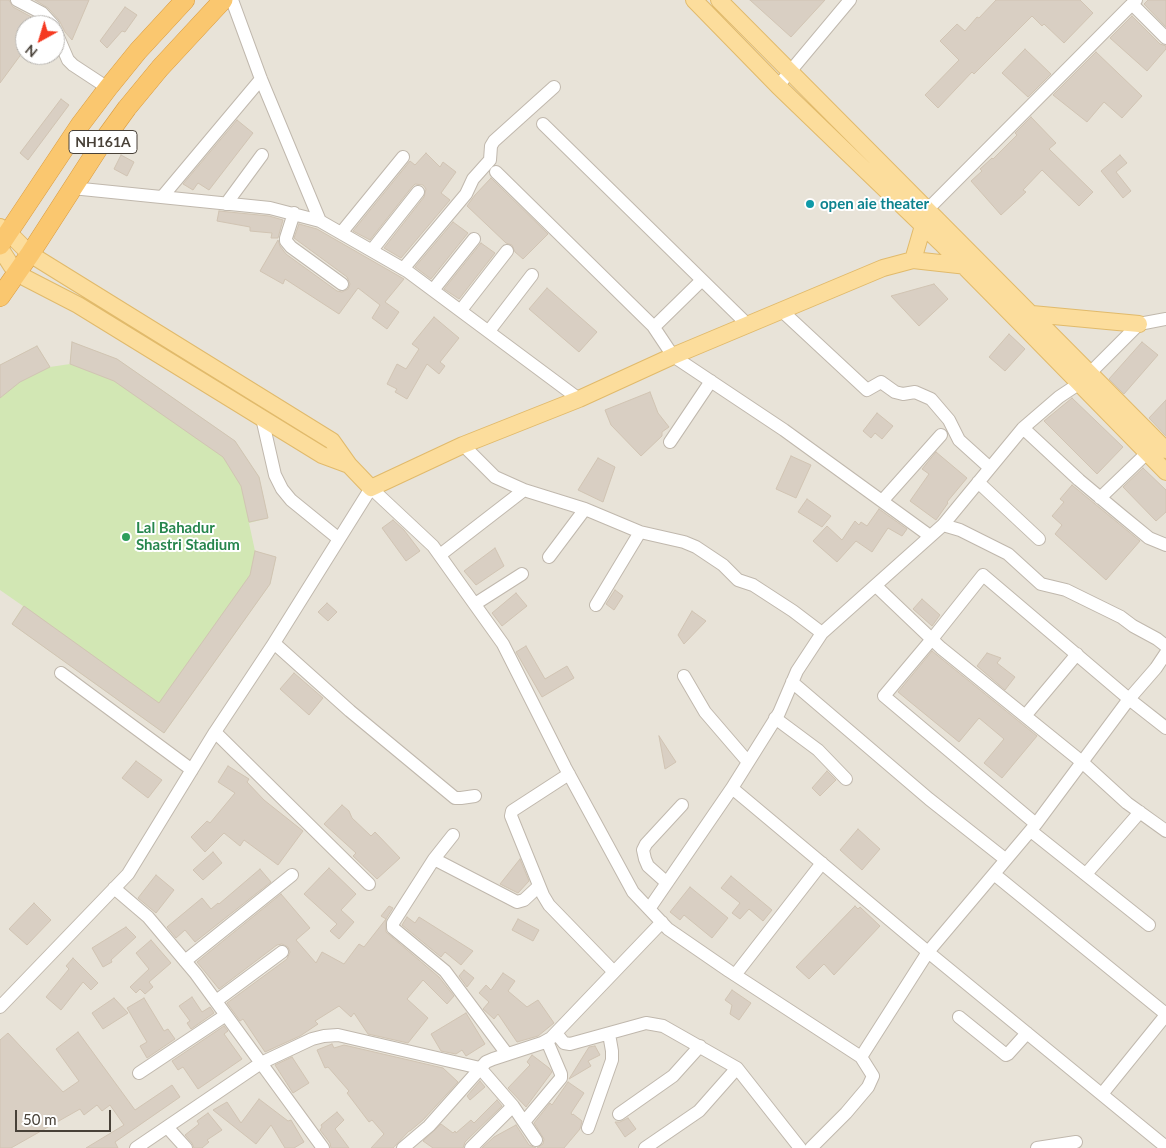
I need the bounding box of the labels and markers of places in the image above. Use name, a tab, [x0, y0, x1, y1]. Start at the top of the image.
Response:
place label: open aie theater	[820, 195, 929, 213]
marker: open aie theater	[804, 198, 816, 210]
place label: Lal Bahadur Shastri Stadium	[136, 519, 240, 554]
marker: Lal Bahadur Shastri Stadium	[120, 531, 132, 543]

